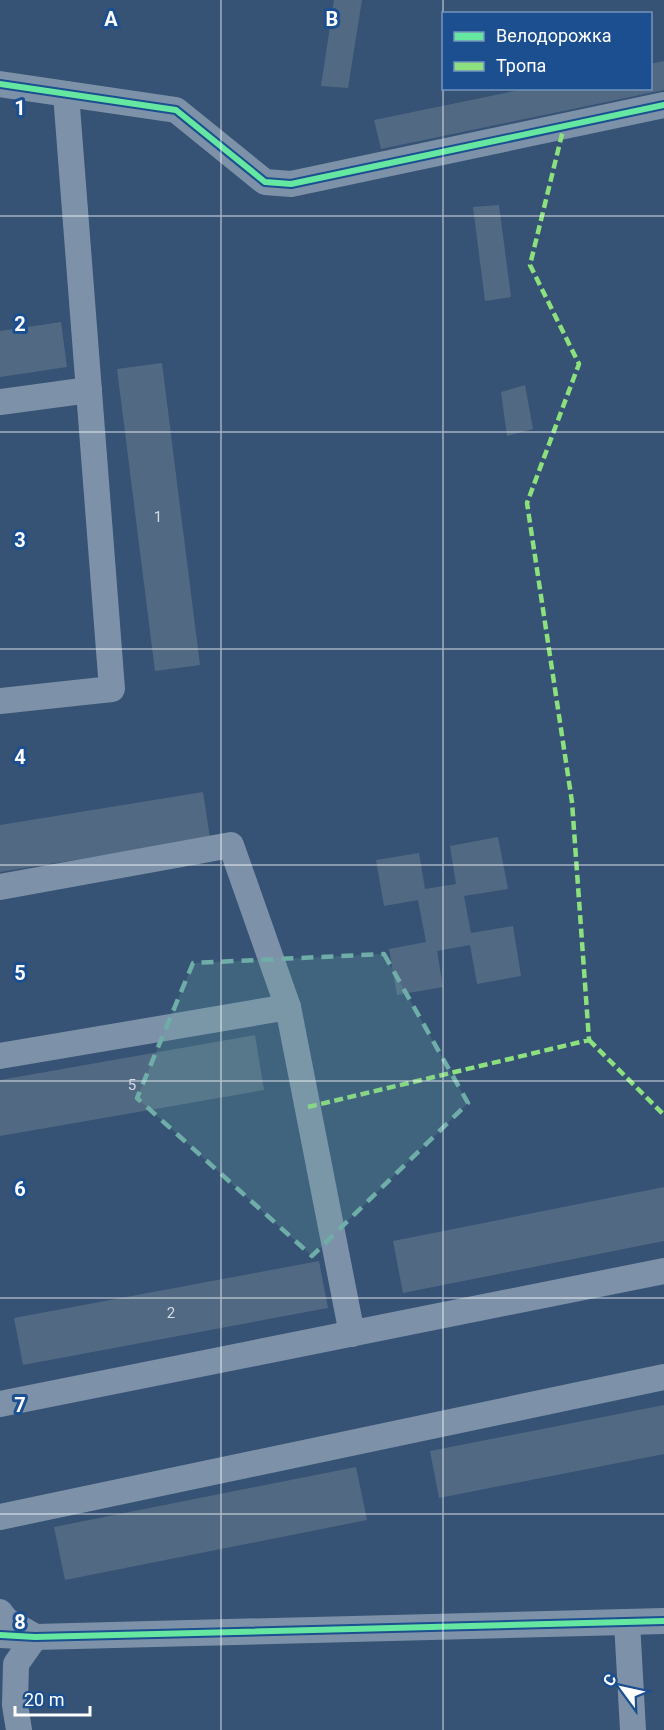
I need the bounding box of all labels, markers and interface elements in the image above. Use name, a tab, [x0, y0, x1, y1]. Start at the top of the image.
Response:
text: A	[104, 7, 118, 31]
text: B	[326, 7, 338, 31]
legend	[442, 12, 652, 90]
text: Велодорожка	[496, 25, 611, 46]
text: Тропа	[496, 55, 546, 76]
text: 1	[14, 96, 26, 120]
text: 2	[14, 312, 26, 336]
house number: 1	[154, 508, 162, 526]
text: 3	[14, 528, 26, 552]
text: 4	[14, 745, 26, 769]
text: 5	[14, 961, 26, 985]
house number: 5	[128, 1076, 136, 1094]
text: 6	[14, 1177, 26, 1201]
house number: 2	[167, 1304, 175, 1322]
text: 7	[14, 1393, 26, 1417]
text: 8	[14, 1610, 26, 1634]
north arrow	[592, 1658, 652, 1718]
text: С	[599, 1671, 621, 1690]
scale bar	[15, 1679, 90, 1717]
text: 20 m	[24, 1689, 64, 1710]

